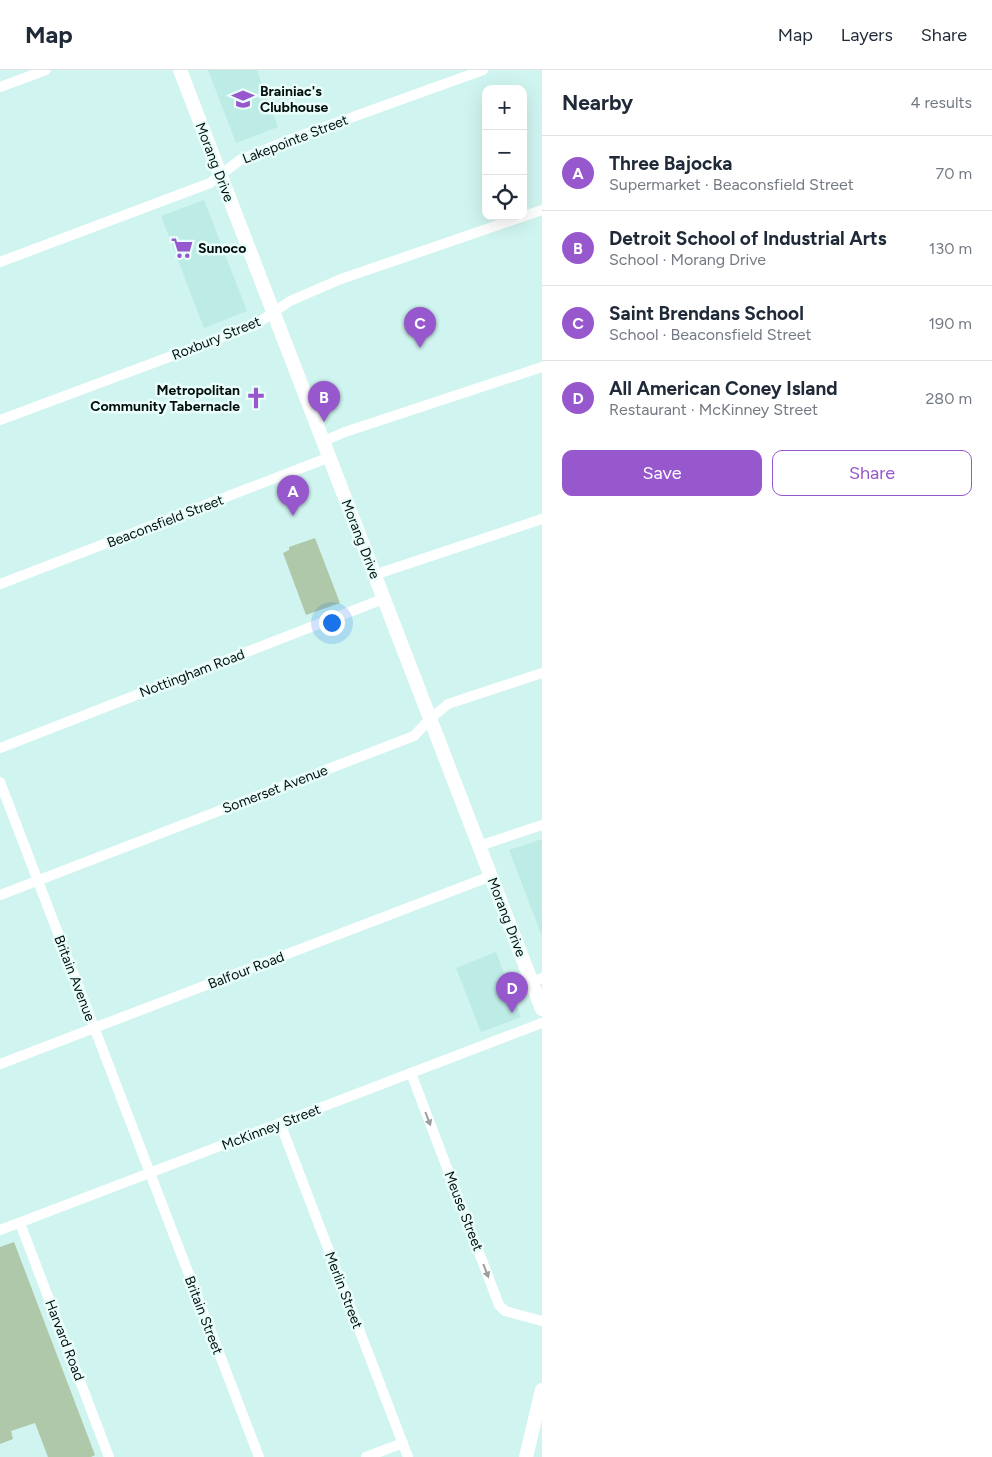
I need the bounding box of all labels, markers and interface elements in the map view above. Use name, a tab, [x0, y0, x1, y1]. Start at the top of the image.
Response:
text: Map	[25, 20, 73, 49]
text: Map	[778, 24, 813, 46]
text: Layers	[841, 24, 893, 46]
text: Share	[921, 24, 967, 46]
place label: Brainiac's Clubhouse	[260, 83, 328, 116]
map controls	[482, 85, 527, 220]
button: +	[482, 85, 527, 130]
school or university icon: Brainiac's Clubhouse	[230, 86, 256, 112]
text: Nearby	[562, 90, 633, 115]
text: 4 results	[911, 93, 972, 112]
street label: Lakepointe Street	[240, 112, 350, 167]
street label: Morang Drive	[192, 120, 238, 205]
button: −	[482, 130, 527, 175]
text: Three Bajocka	[609, 152, 732, 175]
text: A	[572, 164, 584, 183]
text: 70 m	[936, 164, 972, 183]
button: locate	[482, 175, 527, 220]
text: Supermarket · Beaconsfield Street	[609, 175, 854, 194]
text: Detroit School of Industrial Arts	[609, 227, 887, 250]
supermarket icon: Sunoco	[169, 235, 195, 261]
text: B	[573, 239, 583, 258]
text: 130 m	[929, 239, 972, 258]
place label: Sunoco	[198, 240, 246, 257]
text: School · Morang Drive	[609, 250, 766, 269]
text: Saint Brendans School	[609, 302, 804, 325]
pin: C	[404, 307, 436, 348]
street label: Roxbury Street	[169, 313, 263, 364]
text: C	[572, 314, 584, 333]
text: 190 m	[929, 314, 972, 333]
text: School · Beaconsfield Street	[609, 325, 811, 344]
text: All American Coney Island	[609, 377, 838, 400]
pin: B	[308, 381, 340, 422]
place label: Metropolitan Community Tabernacle	[90, 382, 240, 415]
church icon: Metropolitan Community Tabernacle	[243, 385, 269, 411]
text: D	[572, 389, 584, 408]
text: 280 m	[925, 389, 972, 408]
text: Restaurant · McKinney Street	[609, 400, 818, 419]
button: Save	[562, 450, 762, 496]
button: Share	[772, 450, 972, 496]
pin: A	[277, 475, 309, 516]
street label: Beaconsfield Street	[105, 491, 226, 552]
street label: Morang Drive	[338, 497, 384, 582]
your location	[319, 610, 345, 636]
street label: Nottingham Road	[137, 646, 247, 701]
street label: Somerset Avenue	[220, 761, 330, 817]
street label: Morang Drive	[484, 875, 530, 960]
street label: Britain Avenue	[50, 933, 99, 1024]
street label: Balfour Road	[206, 948, 287, 993]
pin: D	[496, 972, 528, 1013]
street label: McKinney Street	[219, 1101, 323, 1154]
one-way arrow	[424, 1112, 432, 1127]
street label: Meuse Street	[441, 1169, 487, 1254]
street label: Merlin Street	[321, 1249, 366, 1331]
one-way arrow	[483, 1263, 491, 1278]
street label: Britain Street	[181, 1274, 226, 1357]
street label: Harvard Road	[41, 1297, 88, 1383]

